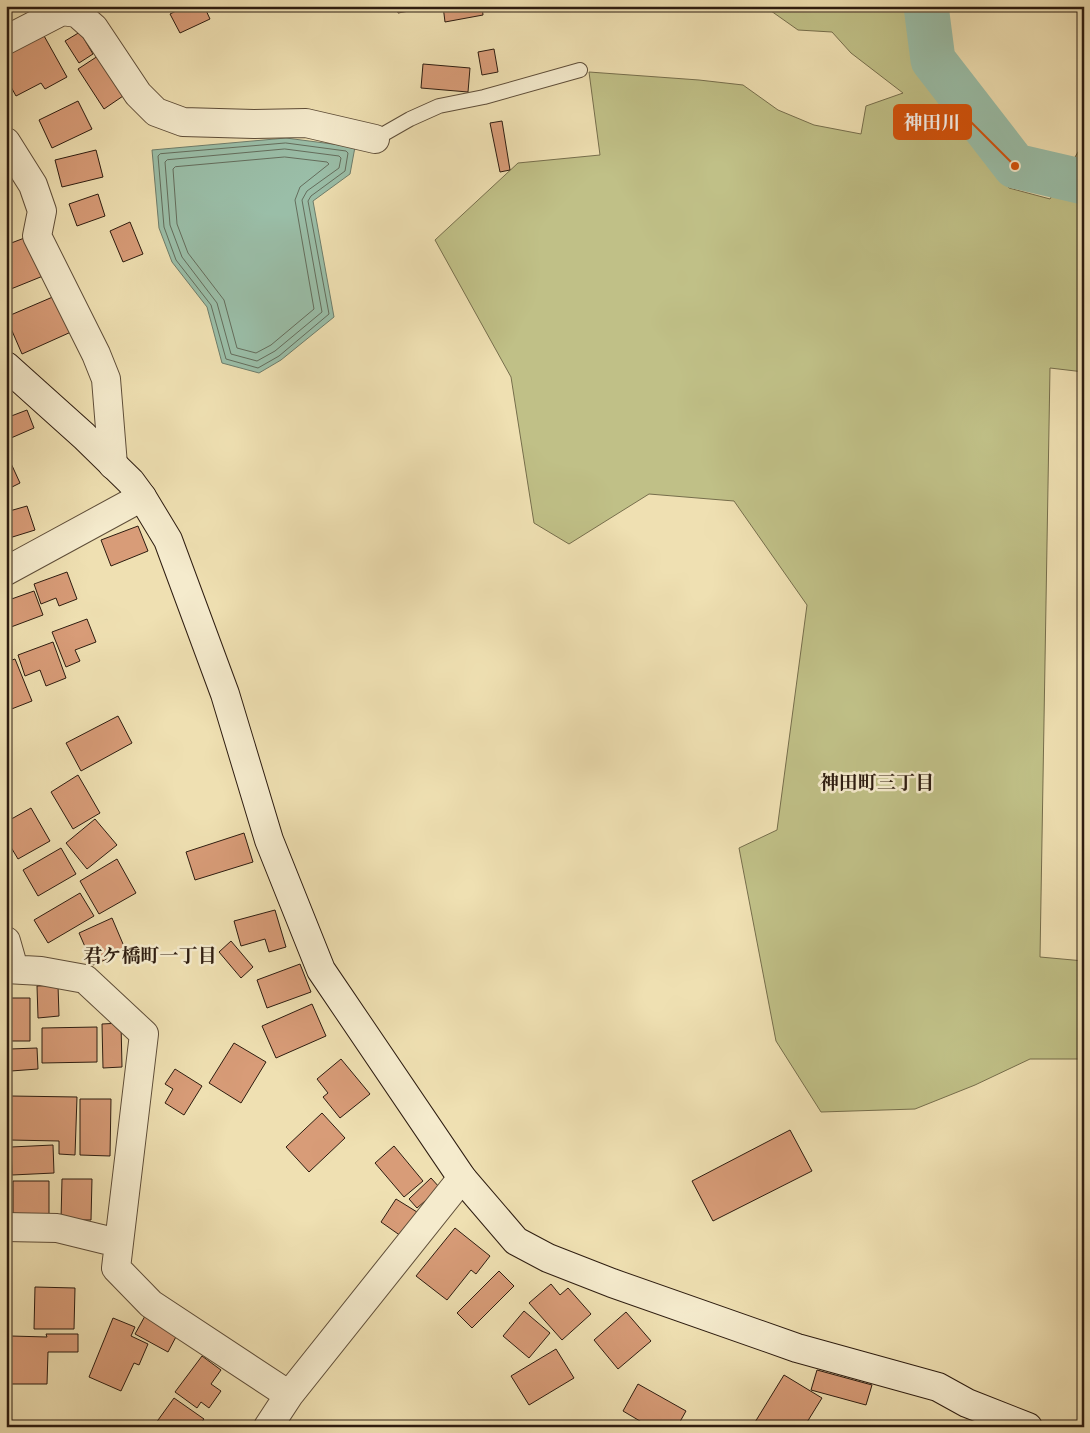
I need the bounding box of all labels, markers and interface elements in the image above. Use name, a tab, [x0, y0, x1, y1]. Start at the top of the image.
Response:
callout: 神田川	[894, 105, 971, 139]
text: 神田川	[903, 112, 961, 135]
district label: 神田町三丁目	[820, 772, 934, 795]
district label: 君ケ橋町一丁目	[83, 945, 217, 968]

